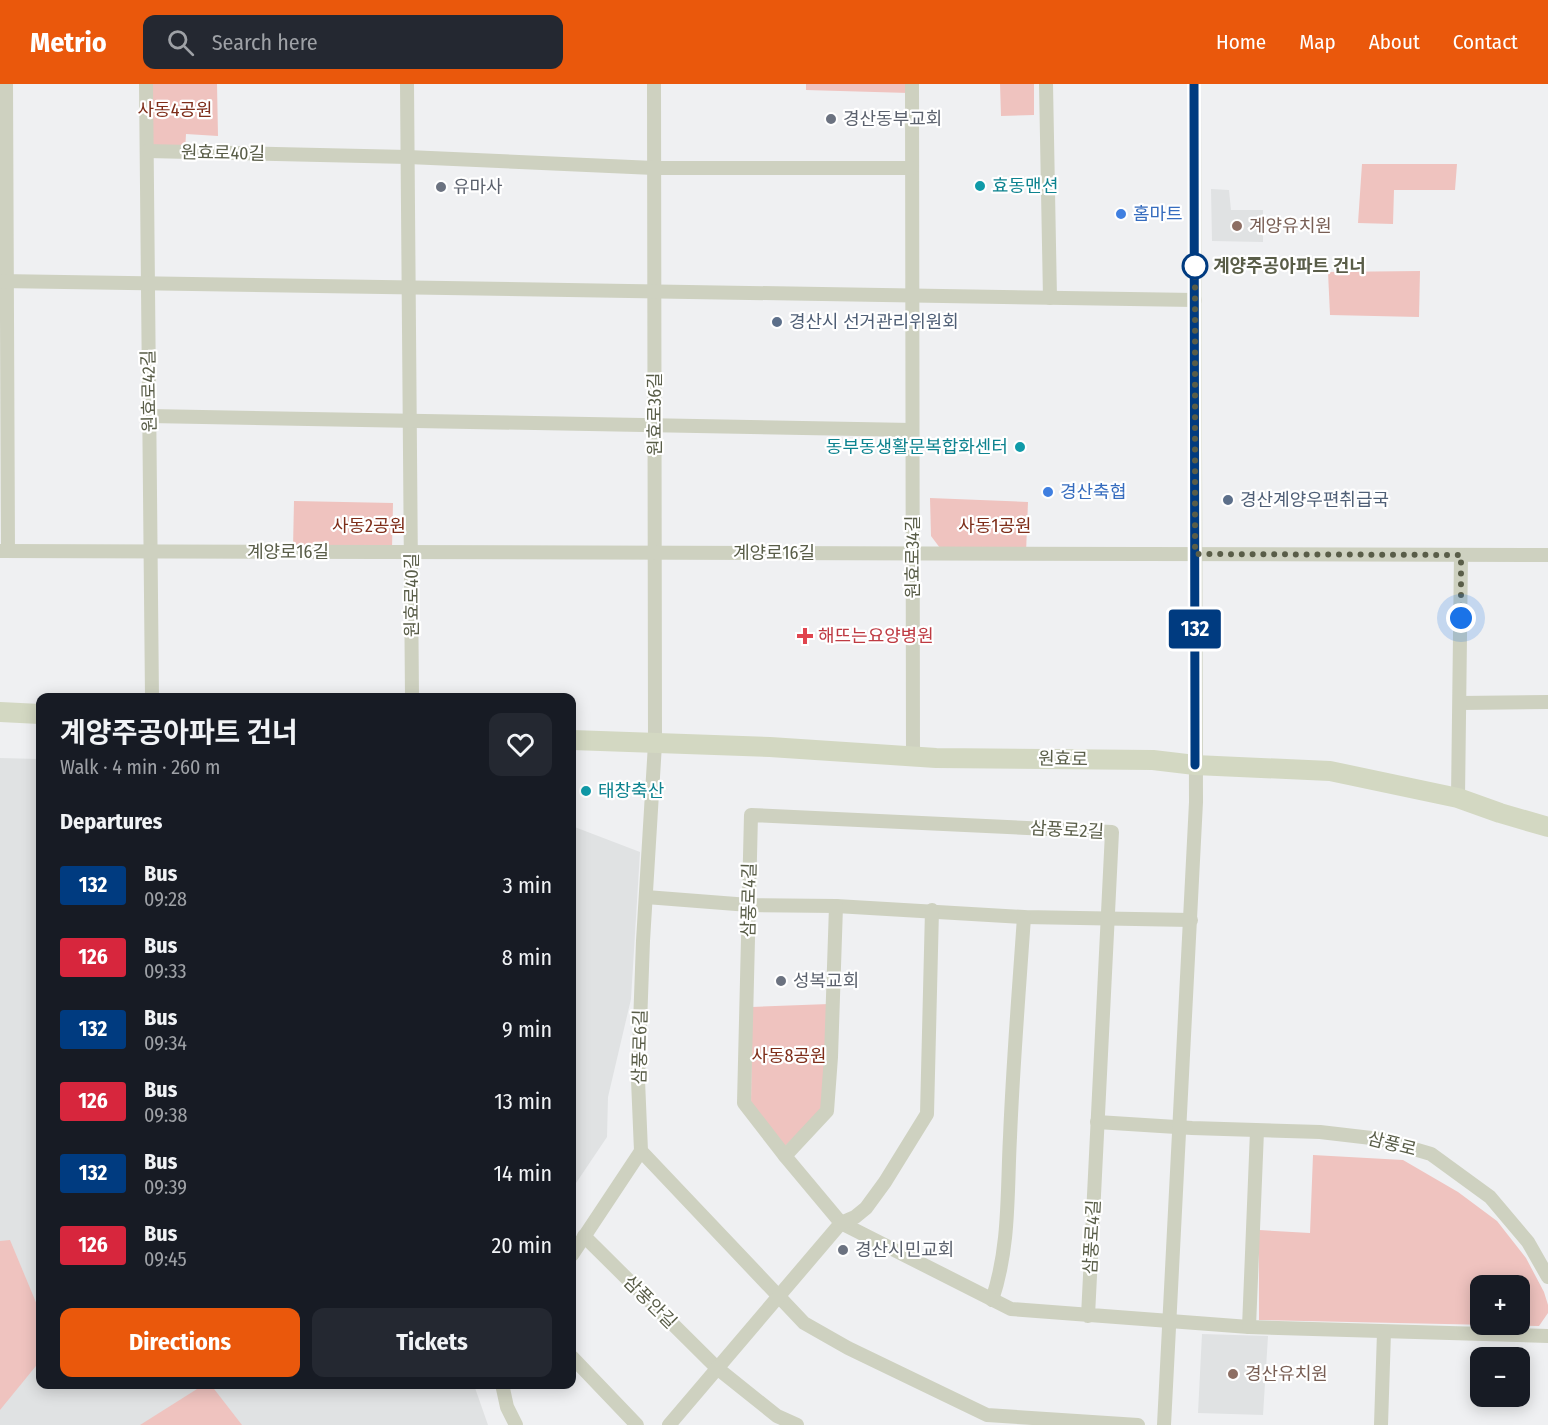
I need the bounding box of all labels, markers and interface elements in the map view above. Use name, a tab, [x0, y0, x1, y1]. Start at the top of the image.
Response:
search box	[143, 15, 563, 69]
text: Metrio	[30, 26, 107, 59]
icon: search	[164, 26, 197, 59]
text: Search here	[212, 29, 318, 56]
text: Home	[1216, 29, 1266, 55]
text: Map	[1299, 29, 1336, 55]
text: About	[1369, 29, 1420, 55]
text: Contact	[1453, 29, 1518, 55]
park label: 사동4공원	[138, 99, 212, 121]
place label: 경산동부교회	[843, 108, 942, 130]
marker: 경산동부교회	[824, 112, 838, 126]
street label: 원효로40길	[181, 141, 265, 165]
place label: 효동맨션	[992, 175, 1058, 197]
place label: 유마사	[453, 176, 503, 198]
marker: 효동맨션	[973, 179, 987, 193]
marker: 유마사	[434, 180, 448, 194]
place label: 홈마트	[1133, 203, 1183, 225]
marker: 홈마트	[1114, 207, 1128, 221]
place label: 계양유치원	[1249, 215, 1332, 237]
marker: 계양유치원	[1230, 219, 1244, 233]
marker: 계양주공아파트 건너	[1182, 253, 1208, 279]
place label: 계양주공아파트 건너	[1213, 255, 1366, 277]
place label: 경산시 선거관리위원회	[789, 311, 959, 333]
marker: 경산시 선거관리위원회	[770, 315, 784, 329]
street label: 원효로42길	[137, 349, 161, 433]
street label: 원효로36길	[644, 372, 666, 456]
place label: 동부동생활문복합화센터	[826, 436, 1008, 458]
marker: 동부동생활문복합화센터	[1013, 440, 1027, 454]
place label: 경산축협	[1060, 481, 1126, 503]
marker: 경산축협	[1041, 485, 1055, 499]
place label: 경산계양우편취급국	[1240, 489, 1389, 511]
marker: 경산계양우편취급국	[1221, 493, 1235, 507]
park label: 사동2공원	[332, 515, 406, 537]
park label: 사동1공원	[958, 515, 1032, 537]
street label: 원효로34길	[902, 516, 924, 598]
street label: 계양로16길	[247, 541, 329, 563]
street label: 계양로16길	[733, 542, 815, 564]
street label: 원효로40길	[401, 553, 423, 637]
your location	[1446, 603, 1476, 633]
line badge: 132	[1160, 610, 1230, 648]
text: 132	[1181, 616, 1209, 642]
place label: 해뜨는요양병원	[818, 625, 934, 647]
marker: 해뜨는요양병원	[796, 627, 814, 645]
button: heart	[489, 713, 552, 776]
text: 계양주공아파트 건너	[60, 716, 298, 749]
street label: 원효로	[1038, 748, 1088, 770]
text: Walk · 4 min · 260 m	[60, 755, 220, 779]
place label: 태창축산	[598, 780, 664, 802]
marker: 태창축산	[579, 784, 593, 798]
text: Departures	[60, 808, 162, 835]
street label: 삼풍로2길	[1029, 817, 1105, 843]
text: Bus	[144, 860, 177, 887]
street label: 삼풍로4길	[737, 862, 761, 938]
text: 132	[79, 872, 107, 898]
text: 3 min	[503, 872, 552, 899]
text: 09:28	[144, 887, 187, 911]
text: Bus	[144, 932, 177, 959]
text: 126	[78, 944, 108, 970]
text: 8 min	[502, 944, 552, 971]
text: 09:33	[144, 959, 186, 983]
place label: 성복교회	[793, 970, 859, 992]
marker: 성복교회	[774, 974, 788, 988]
text: Bus	[144, 1004, 177, 1031]
street label: 삼풍로6길	[628, 1009, 652, 1085]
text: 132	[79, 1016, 107, 1042]
text: 9 min	[502, 1016, 552, 1043]
text: 09:34	[144, 1031, 187, 1055]
park label: 사동8공원	[751, 1045, 827, 1067]
text: Bus	[144, 1076, 177, 1103]
text: 126	[78, 1088, 108, 1114]
text: 13 min	[494, 1088, 552, 1115]
text: 09:38	[144, 1103, 187, 1127]
street label: 삼풍로	[1365, 1127, 1419, 1161]
text: Bus	[144, 1148, 177, 1175]
text: 132	[79, 1160, 107, 1186]
text: 14 min	[494, 1160, 552, 1187]
text: 09:39	[144, 1175, 187, 1199]
street label: 삼풍로4길	[1079, 1199, 1105, 1275]
text: Bus	[144, 1220, 177, 1247]
text: 126	[78, 1232, 108, 1258]
text: 20 min	[492, 1232, 552, 1259]
place label: 경산시민교회	[855, 1239, 954, 1261]
marker: 경산시민교회	[836, 1243, 850, 1257]
text: 09:45	[144, 1247, 187, 1271]
street label: 삼풍안길	[619, 1271, 681, 1333]
map controls	[1470, 1275, 1530, 1407]
button: +	[1470, 1275, 1530, 1335]
button: Directions	[60, 1308, 300, 1377]
button: Tickets	[312, 1308, 552, 1377]
button: −	[1470, 1347, 1530, 1407]
place label: 경산유치원	[1245, 1363, 1328, 1385]
marker: 경산유치원	[1226, 1367, 1240, 1381]

